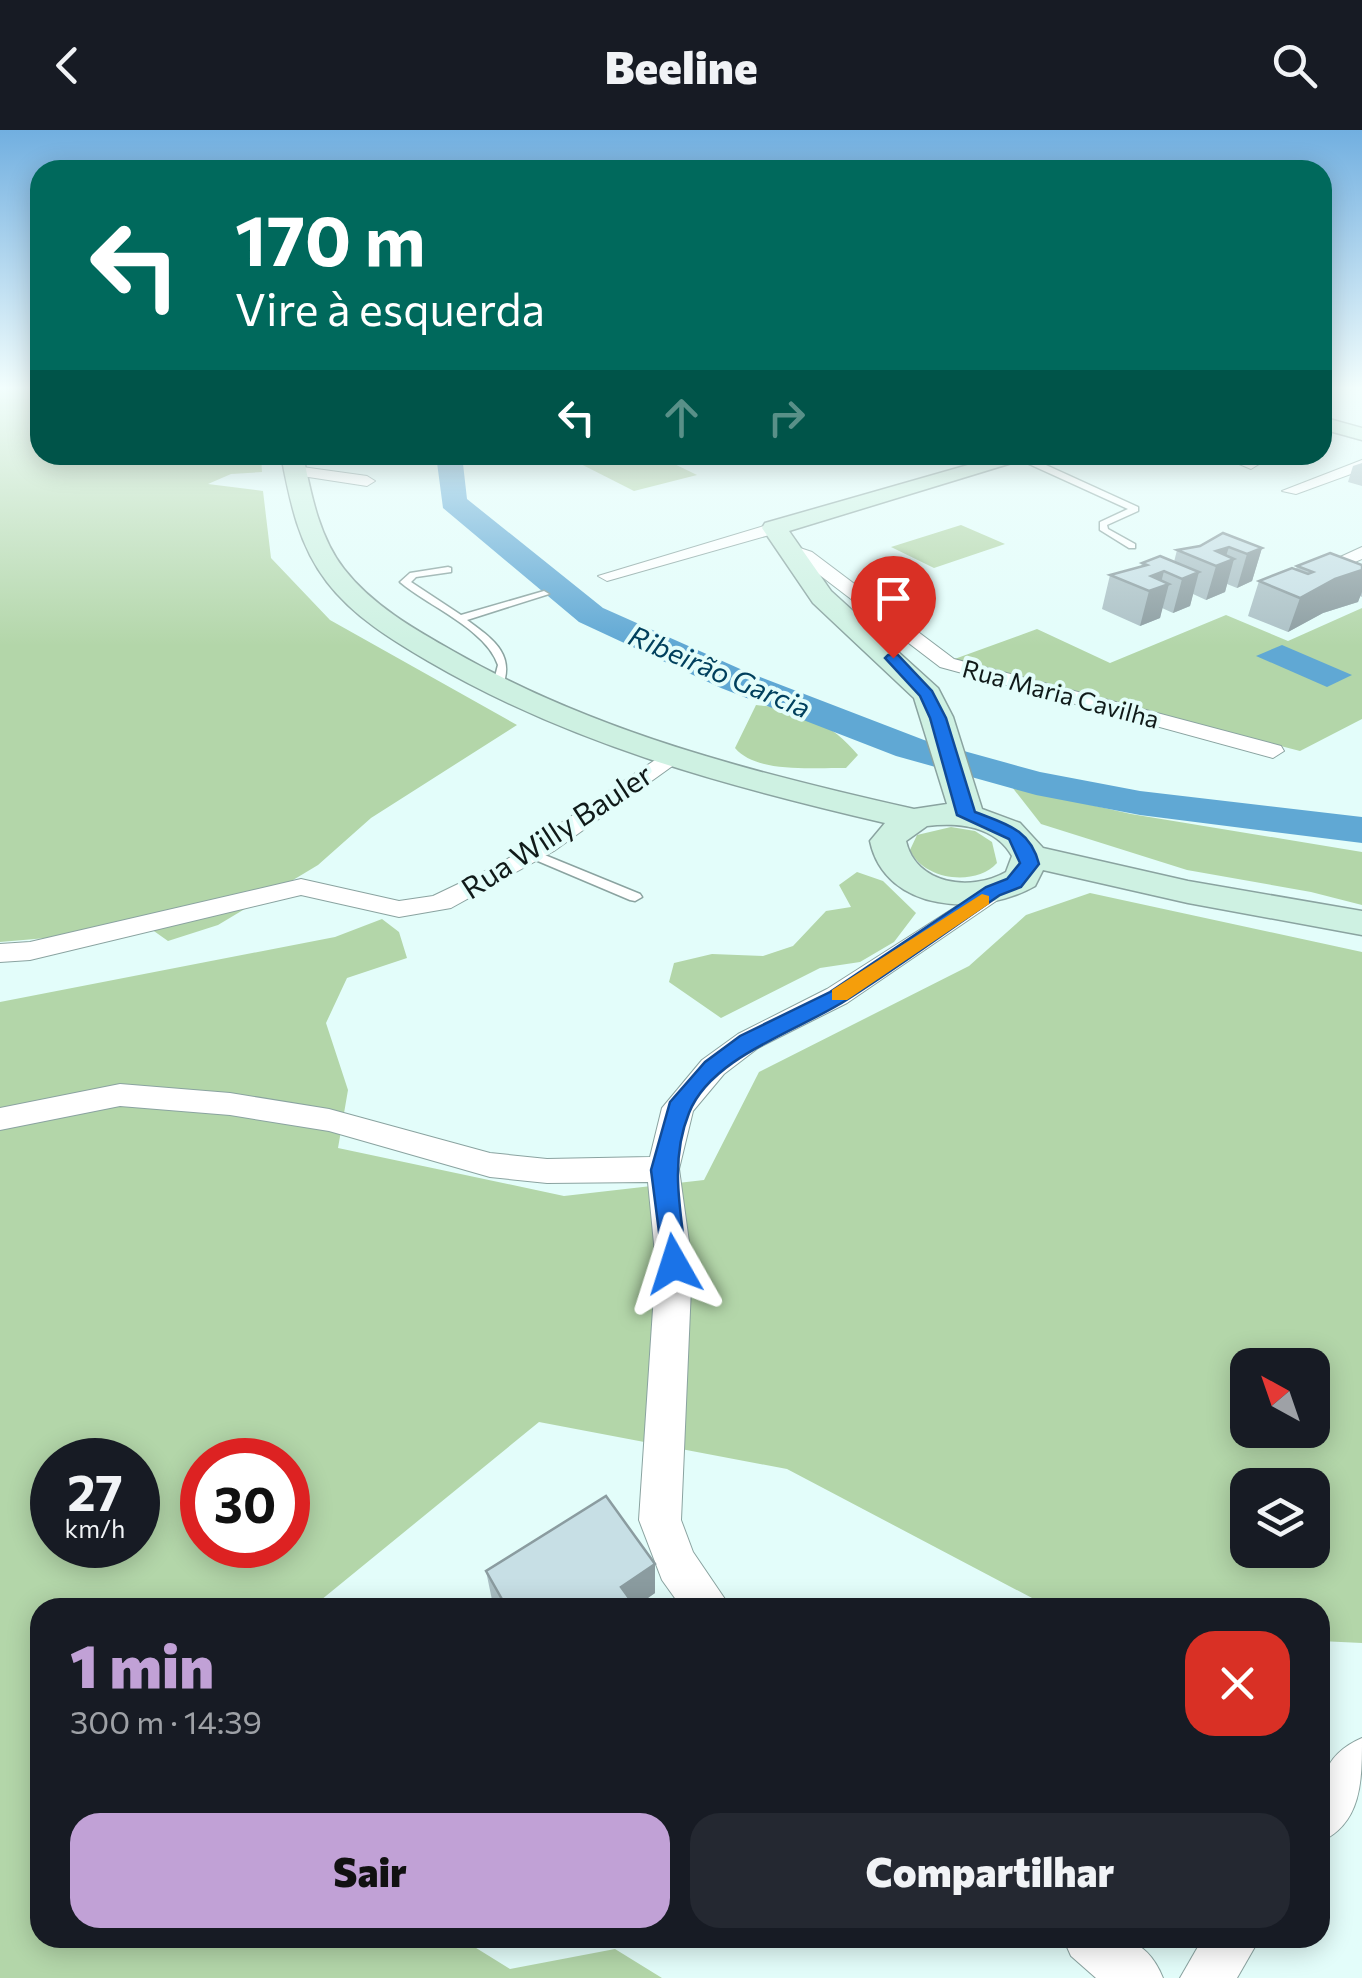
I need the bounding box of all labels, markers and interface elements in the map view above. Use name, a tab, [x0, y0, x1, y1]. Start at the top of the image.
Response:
icon: back	[40, 38, 95, 93]
text: Beeline	[604, 38, 758, 93]
icon: search	[1267, 38, 1322, 93]
text: 170 m	[235, 195, 426, 280]
icon: left	[70, 200, 200, 330]
text: Vire à esquerda	[235, 280, 545, 335]
icon: left	[549, 390, 604, 445]
icon: ahead	[654, 390, 709, 445]
icon: right	[759, 390, 814, 445]
pin	[851, 556, 936, 659]
icon: arrive	[866, 571, 921, 626]
water label: Ribeirão Garcia	[624, 618, 816, 724]
street label: Rua Maria Cavilha	[959, 652, 1163, 734]
street label: Rua Willy Bauler	[454, 755, 658, 905]
position arrow	[622, 1212, 726, 1316]
north arrow	[1230, 1348, 1330, 1448]
map controls	[1230, 1348, 1330, 1568]
speed limit sign: 30	[180, 1438, 310, 1568]
text: 27	[67, 1460, 123, 1521]
button: layers	[1230, 1468, 1330, 1568]
text: km/h	[65, 1513, 125, 1543]
text: 1 min	[70, 1627, 214, 1700]
button: close	[1185, 1631, 1290, 1736]
text: 300 m · 14:39	[70, 1701, 262, 1741]
button: Sair	[70, 1813, 670, 1928]
button: Compartilhar	[690, 1813, 1290, 1928]

